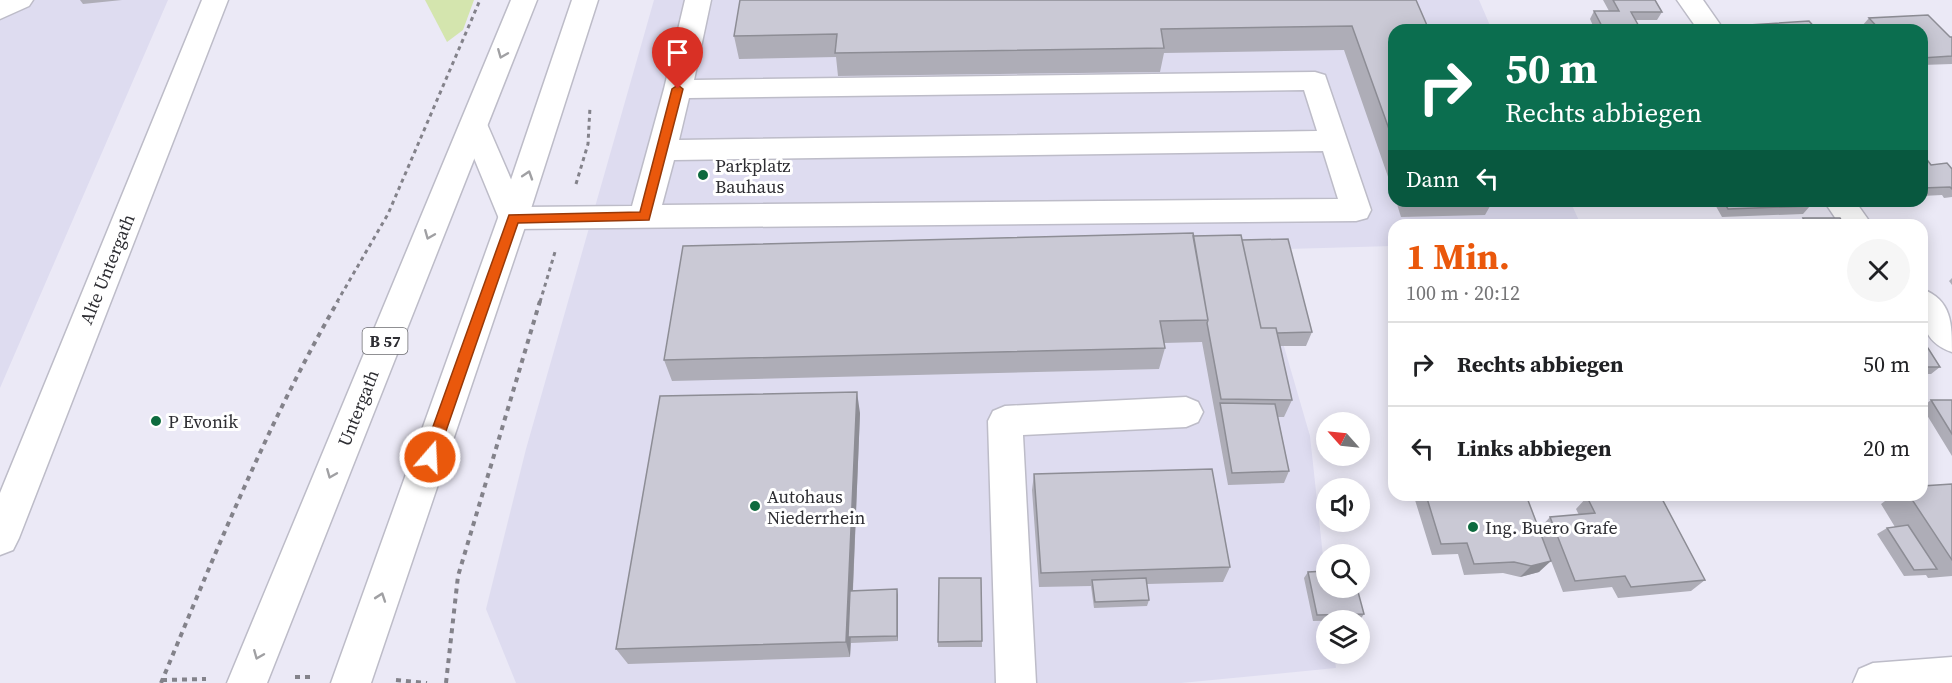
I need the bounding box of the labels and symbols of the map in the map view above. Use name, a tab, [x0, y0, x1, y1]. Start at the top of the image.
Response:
pin	[652, 27, 703, 89]
one-way arrow	[497, 48, 509, 59]
place label: Parkplatz Bauhaus	[715, 153, 790, 199]
marker: Parkplatz Bauhaus	[696, 168, 710, 182]
one-way arrow	[520, 170, 533, 181]
street label: Alte Untergath	[73, 210, 141, 328]
one-way arrow	[424, 229, 436, 240]
road number: B 57	[362, 328, 408, 354]
street label: Untergath	[331, 366, 385, 450]
place label: P Evonik	[168, 409, 238, 434]
north arrow	[1316, 412, 1370, 466]
marker: P Evonik	[149, 414, 163, 428]
position arrow	[398, 425, 462, 489]
one-way arrow	[326, 468, 338, 479]
place label: Autohaus Niederrhein	[767, 484, 866, 530]
marker: Autohaus Niederrhein	[748, 499, 762, 513]
place label: Ing. Buero Grafe	[1485, 515, 1618, 540]
marker: Ing. Buero Grafe	[1466, 520, 1480, 534]
one-way arrow	[373, 592, 386, 603]
one-way arrow	[253, 648, 265, 659]

